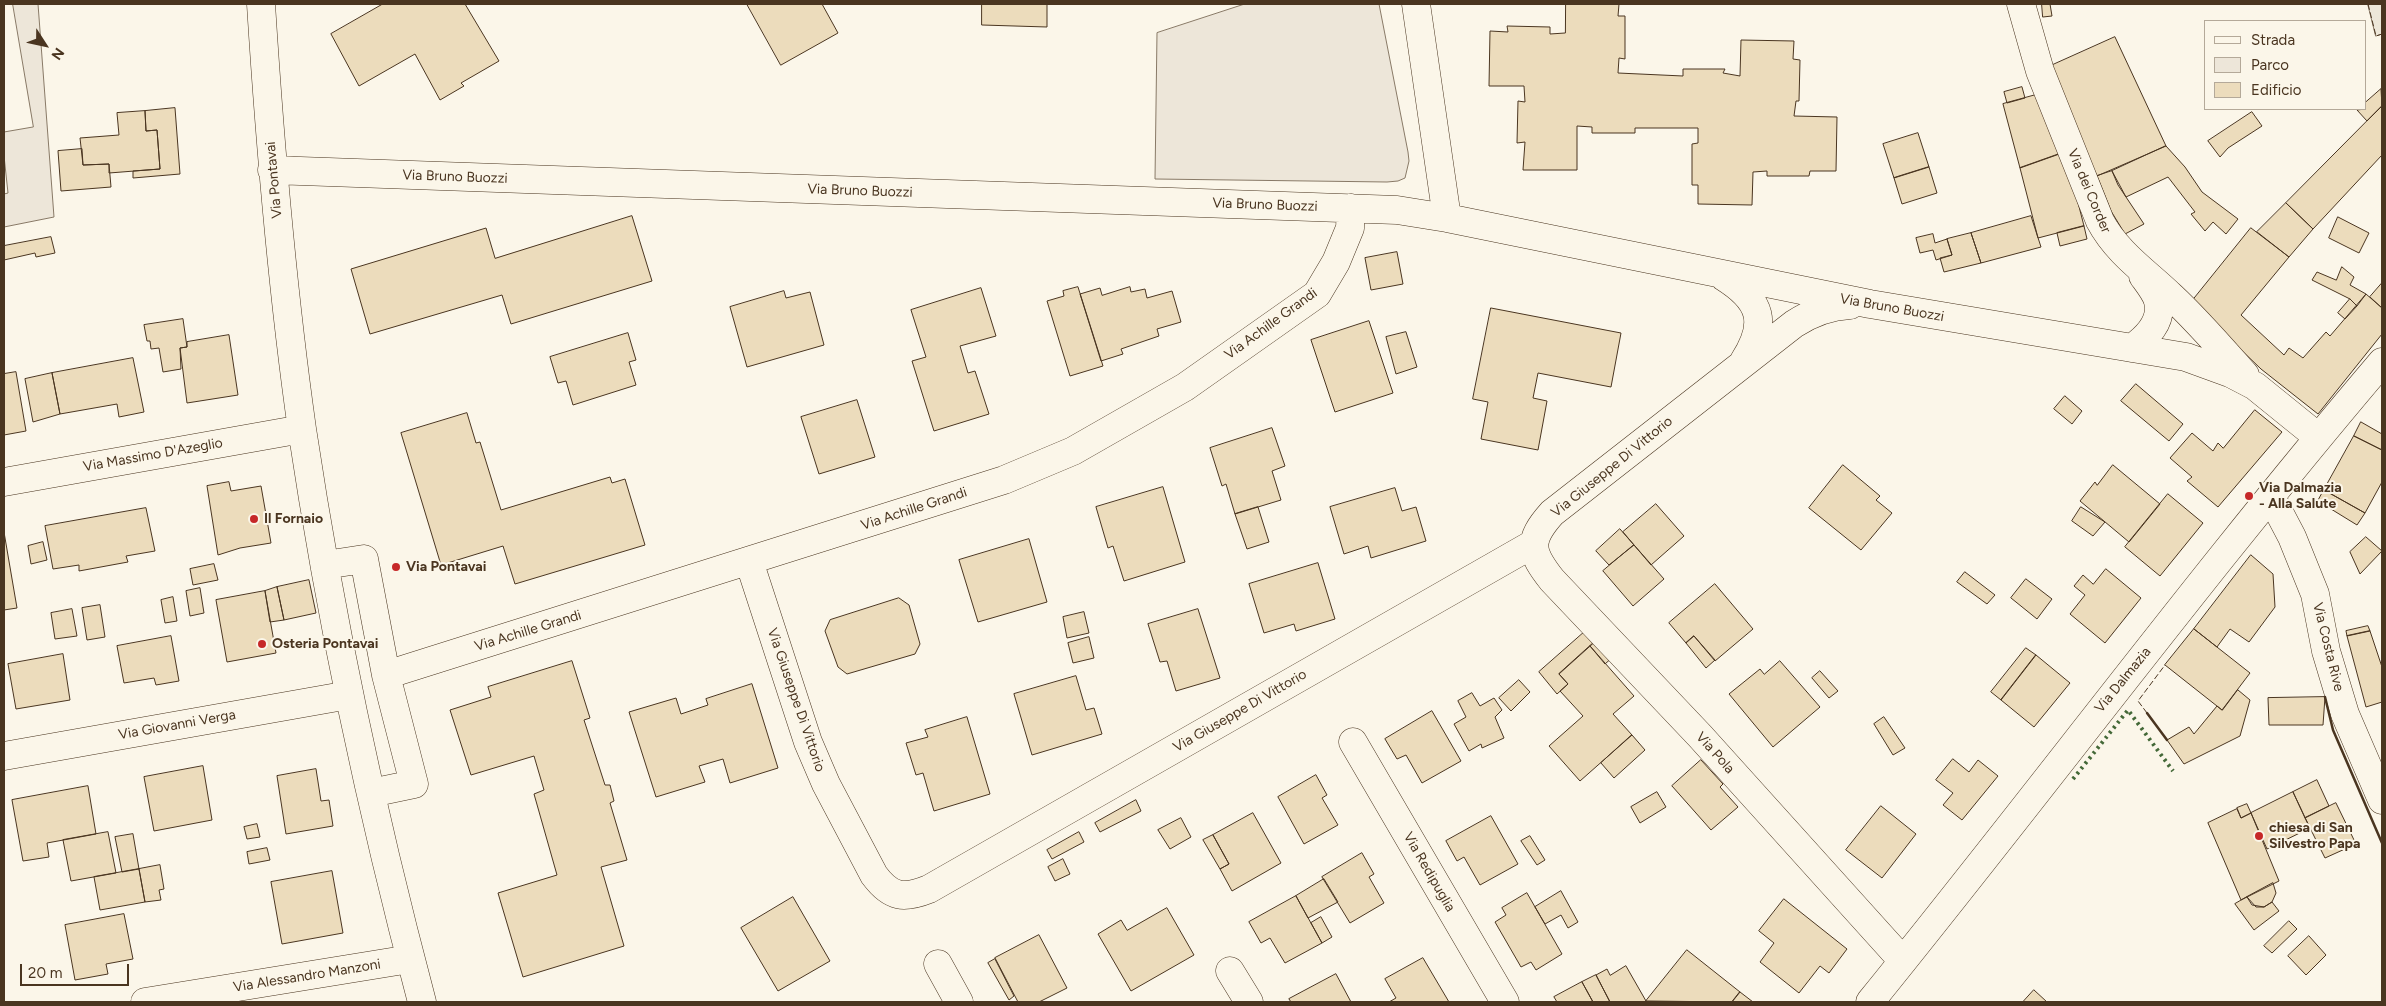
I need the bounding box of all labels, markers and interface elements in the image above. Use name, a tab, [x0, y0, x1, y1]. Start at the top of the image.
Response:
north arrow	[20, 20, 70, 70]
legend	[2204, 20, 2366, 110]
text: Strada	[2251, 31, 2295, 49]
text: N	[48, 45, 68, 63]
text: Parco	[2251, 56, 2289, 74]
text: Edificio	[2251, 81, 2301, 99]
street label: Via Pontavai	[262, 141, 286, 219]
street label: Via dei Corder	[2064, 146, 2114, 236]
street label: Via Bruno Buozzi	[402, 167, 508, 187]
street label: Via Bruno Buozzi	[807, 181, 913, 201]
street label: Via Bruno Buozzi	[1212, 195, 1318, 215]
street label: Via Achille Grandi	[1221, 285, 1321, 363]
street label: Via Bruno Buozzi	[1839, 291, 1945, 325]
street label: Via Giuseppe Di Vittorio	[1548, 413, 1676, 521]
street label: Via Massimo D'Azeglio	[82, 434, 224, 476]
place label: Via Dalmazia - Alla Salute	[2259, 480, 2342, 512]
street label: Via Achille Grandi	[859, 484, 969, 534]
marker: Via Dalmazia - Alla Salute	[2243, 490, 2255, 502]
place label: Il Fornaio	[264, 511, 323, 527]
marker: Il Fornaio	[248, 513, 260, 525]
place label: Via Pontavai	[406, 559, 486, 575]
marker: Via Pontavai	[390, 561, 402, 573]
street label: Via Costa Rive	[2309, 601, 2347, 693]
street label: Via Achille Grandi	[473, 607, 583, 655]
street label: Via Giuseppe Di Vittorio	[763, 626, 829, 774]
place label: Osteria Pontavai	[272, 636, 378, 652]
marker: Osteria Pontavai	[256, 638, 268, 650]
street label: Via Dalmazia	[2091, 644, 2155, 716]
street label: Via Giuseppe Di Vittorio	[1170, 666, 1310, 756]
street label: Via Giovanni Verga	[117, 706, 237, 744]
street label: Via Pola	[1692, 729, 1738, 777]
place label: chiesa di San Silvestro Papa	[2269, 820, 2360, 852]
street label: Via Redipuglia	[1399, 829, 1459, 915]
marker: chiesa di San Silvestro Papa	[2253, 830, 2265, 842]
scale bar	[22, 954, 131, 986]
street label: Via Alessandro Manzoni	[232, 956, 382, 996]
text: 20 m	[28, 964, 62, 982]

